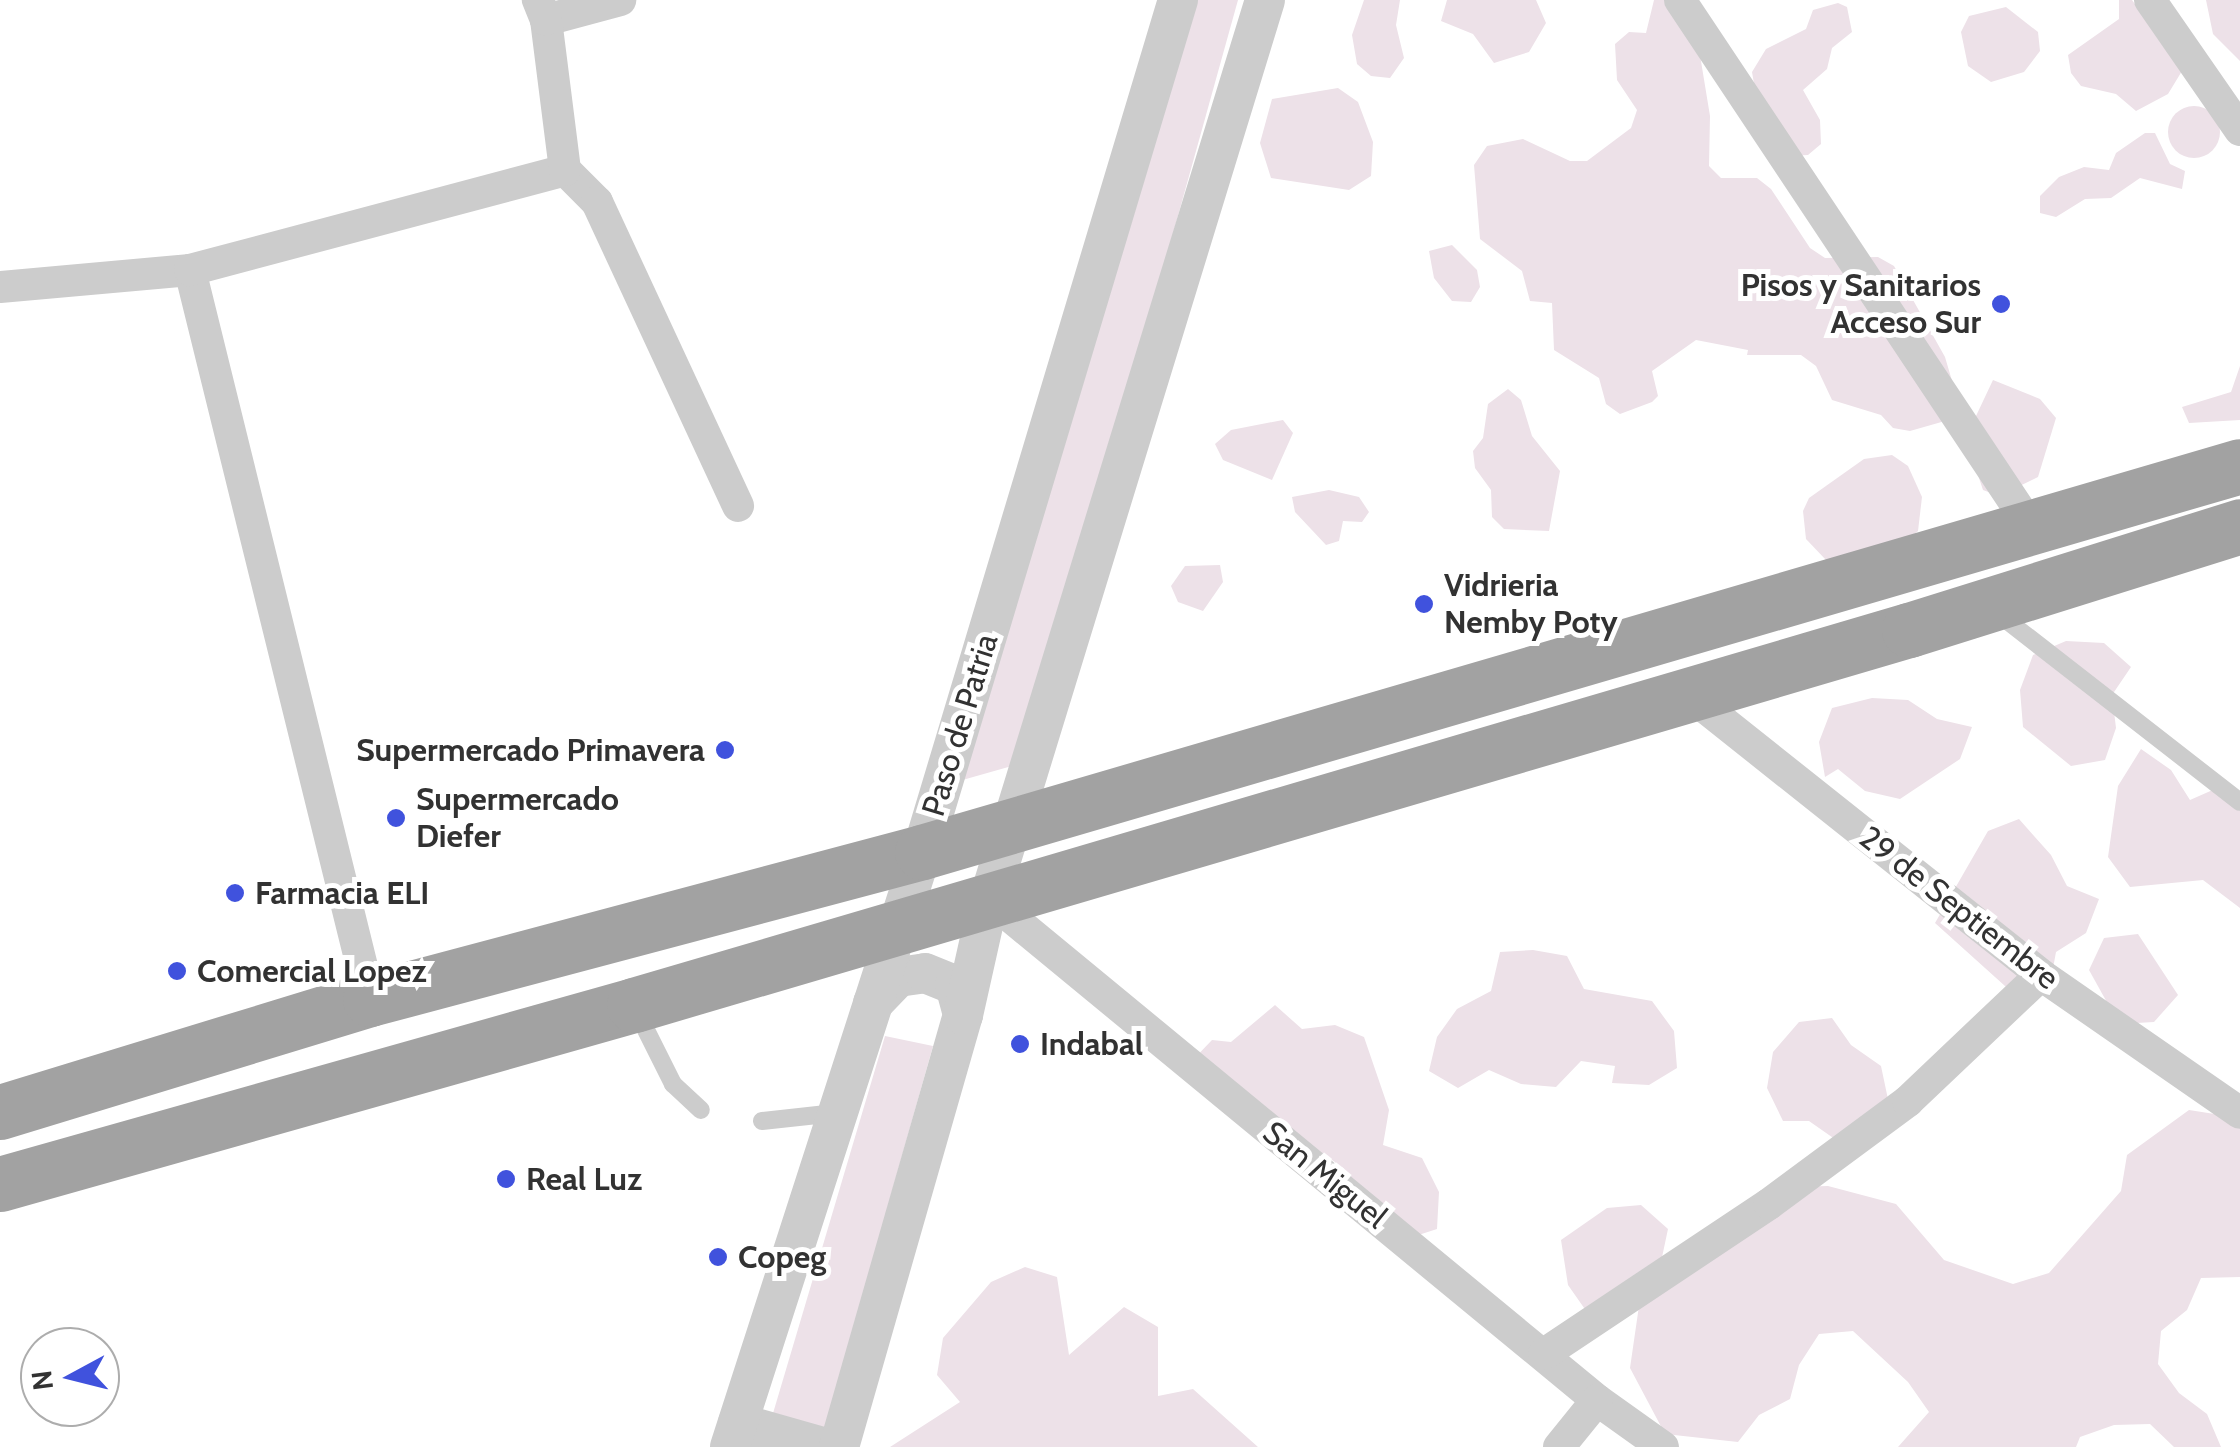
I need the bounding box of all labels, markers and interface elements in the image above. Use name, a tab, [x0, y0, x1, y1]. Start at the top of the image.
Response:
place label: Pisos y Sanitarios Acceso Sur	[1741, 267, 1981, 342]
marker: Pisos y Sanitarios Acceso Sur	[1990, 293, 2012, 315]
place label: Vidrieria Nemby Poty	[1444, 567, 1618, 642]
marker: Vidrieria Nemby Poty	[1413, 593, 1435, 615]
street label: Paso de Patria	[914, 629, 1006, 821]
place label: Supermercado Primavera	[356, 731, 705, 769]
marker: Supermercado Primavera	[714, 739, 736, 761]
place label: Supermercado Diefer	[416, 781, 619, 856]
marker: Supermercado Diefer	[385, 807, 407, 829]
street label: 29 de Septiembre	[1852, 818, 2066, 998]
place label: Farmacia ELI	[255, 874, 429, 912]
marker: Farmacia ELI	[224, 882, 246, 904]
place label: Comercial Lopez	[197, 952, 427, 990]
marker: Comercial Lopez	[166, 960, 188, 982]
place label: Indabal	[1040, 1025, 1143, 1063]
marker: Indabal	[1009, 1033, 1031, 1055]
street label: San Miguel	[1255, 1113, 1395, 1237]
place label: Real Luz	[526, 1160, 642, 1198]
marker: Real Luz	[495, 1168, 517, 1190]
place label: Copeg	[738, 1238, 826, 1276]
marker: Copeg	[707, 1246, 729, 1268]
north arrow	[20, 1327, 120, 1427]
text: N	[24, 1369, 60, 1392]

